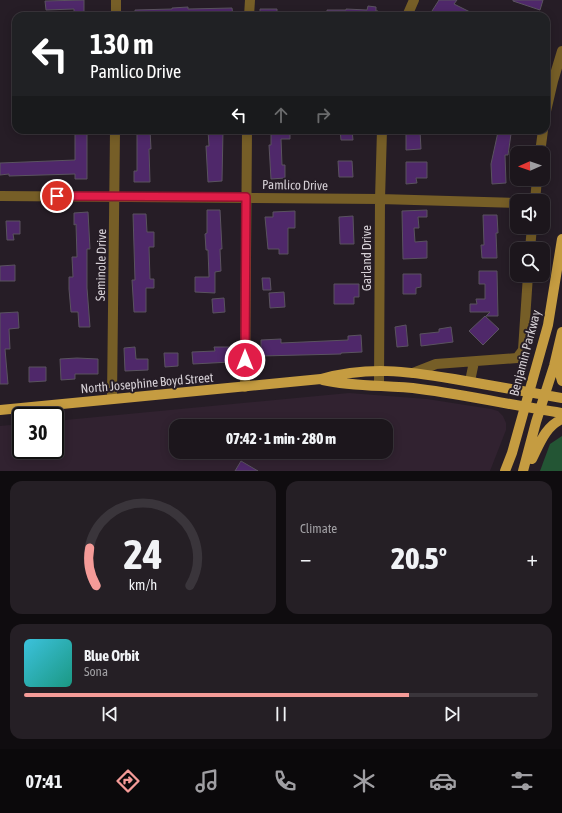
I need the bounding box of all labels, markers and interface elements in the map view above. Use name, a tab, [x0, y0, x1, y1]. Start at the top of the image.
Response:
icon: left	[24, 28, 76, 80]
text: 130 m	[90, 28, 153, 60]
text: Pamlico Drive	[90, 61, 181, 82]
icon: left	[228, 104, 250, 126]
icon: ahead	[270, 104, 292, 126]
icon: right	[312, 104, 334, 126]
north arrow	[510, 146, 550, 186]
map controls	[510, 146, 550, 282]
street label: Pamlico Drive	[262, 177, 328, 193]
pin	[40, 179, 74, 213]
icon: arrive	[46, 185, 68, 207]
button: sound	[510, 194, 550, 234]
street label: Garland Drive	[359, 225, 374, 291]
street label: Seminole Drive	[93, 229, 109, 301]
button: search	[510, 242, 550, 282]
street label: Benjamin Parkway	[506, 308, 544, 398]
position arrow	[224, 339, 266, 381]
street label: North Josephine Boyd Street	[80, 370, 214, 396]
speed limit sign: 30	[12, 407, 64, 459]
text: 07:42 · 1 min · 280 m	[226, 430, 336, 447]
text: Climate	[300, 521, 337, 536]
text: 24	[123, 529, 163, 577]
text: 20.5°	[391, 541, 447, 575]
text: −	[300, 545, 311, 571]
text: +	[527, 545, 538, 571]
text: km/h	[129, 576, 157, 592]
text: Blue Orbit	[84, 647, 139, 664]
text: Sona	[84, 664, 108, 679]
icon: previous	[99, 703, 121, 725]
icon: pause	[270, 703, 292, 725]
icon: next	[441, 703, 463, 725]
icon: directions	[114, 767, 142, 795]
icon: music	[193, 767, 221, 795]
icon: phone	[271, 767, 299, 795]
icon: climate	[350, 767, 378, 795]
icon: car	[429, 767, 457, 795]
icon: filters	[508, 767, 536, 795]
text: 07:41	[25, 771, 63, 792]

